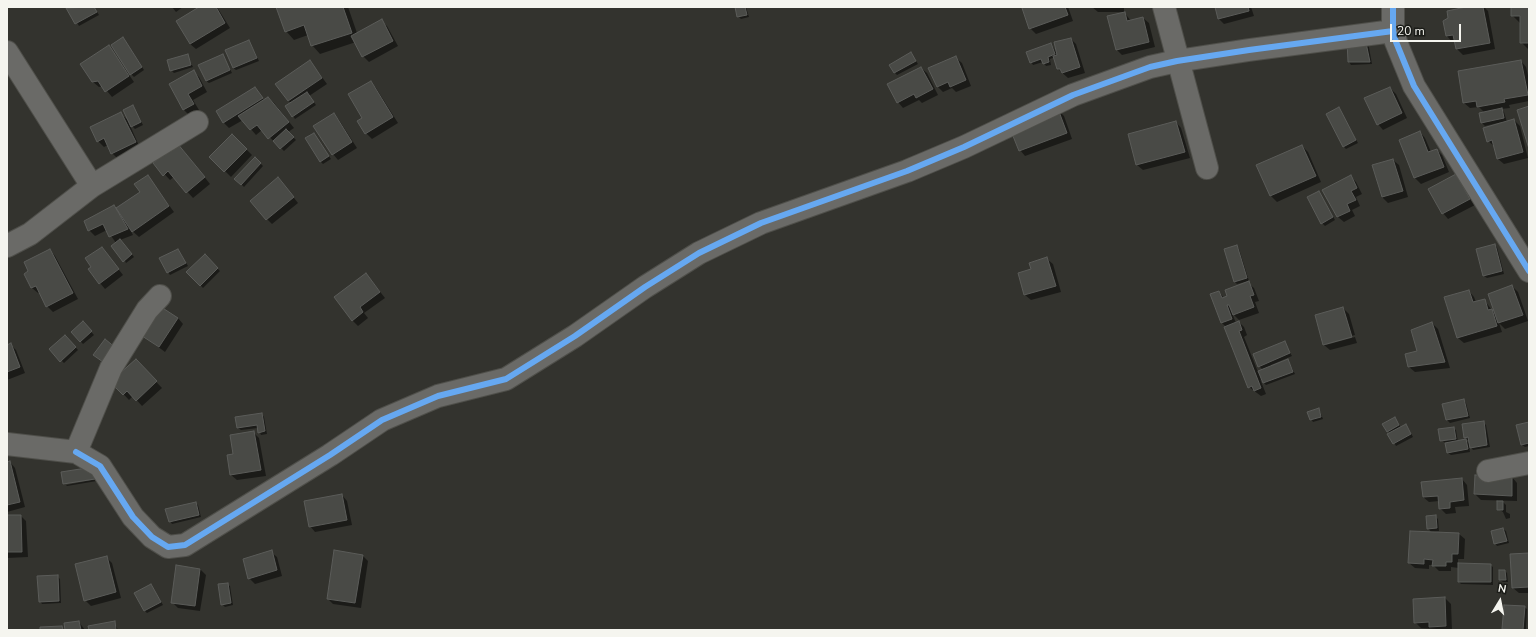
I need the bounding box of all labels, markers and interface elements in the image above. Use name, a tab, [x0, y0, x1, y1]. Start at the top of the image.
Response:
scale bar	[1392, 16, 1463, 42]
text: 20 m	[1397, 23, 1425, 39]
north arrow	[1480, 581, 1520, 621]
text: N	[1497, 581, 1508, 597]

